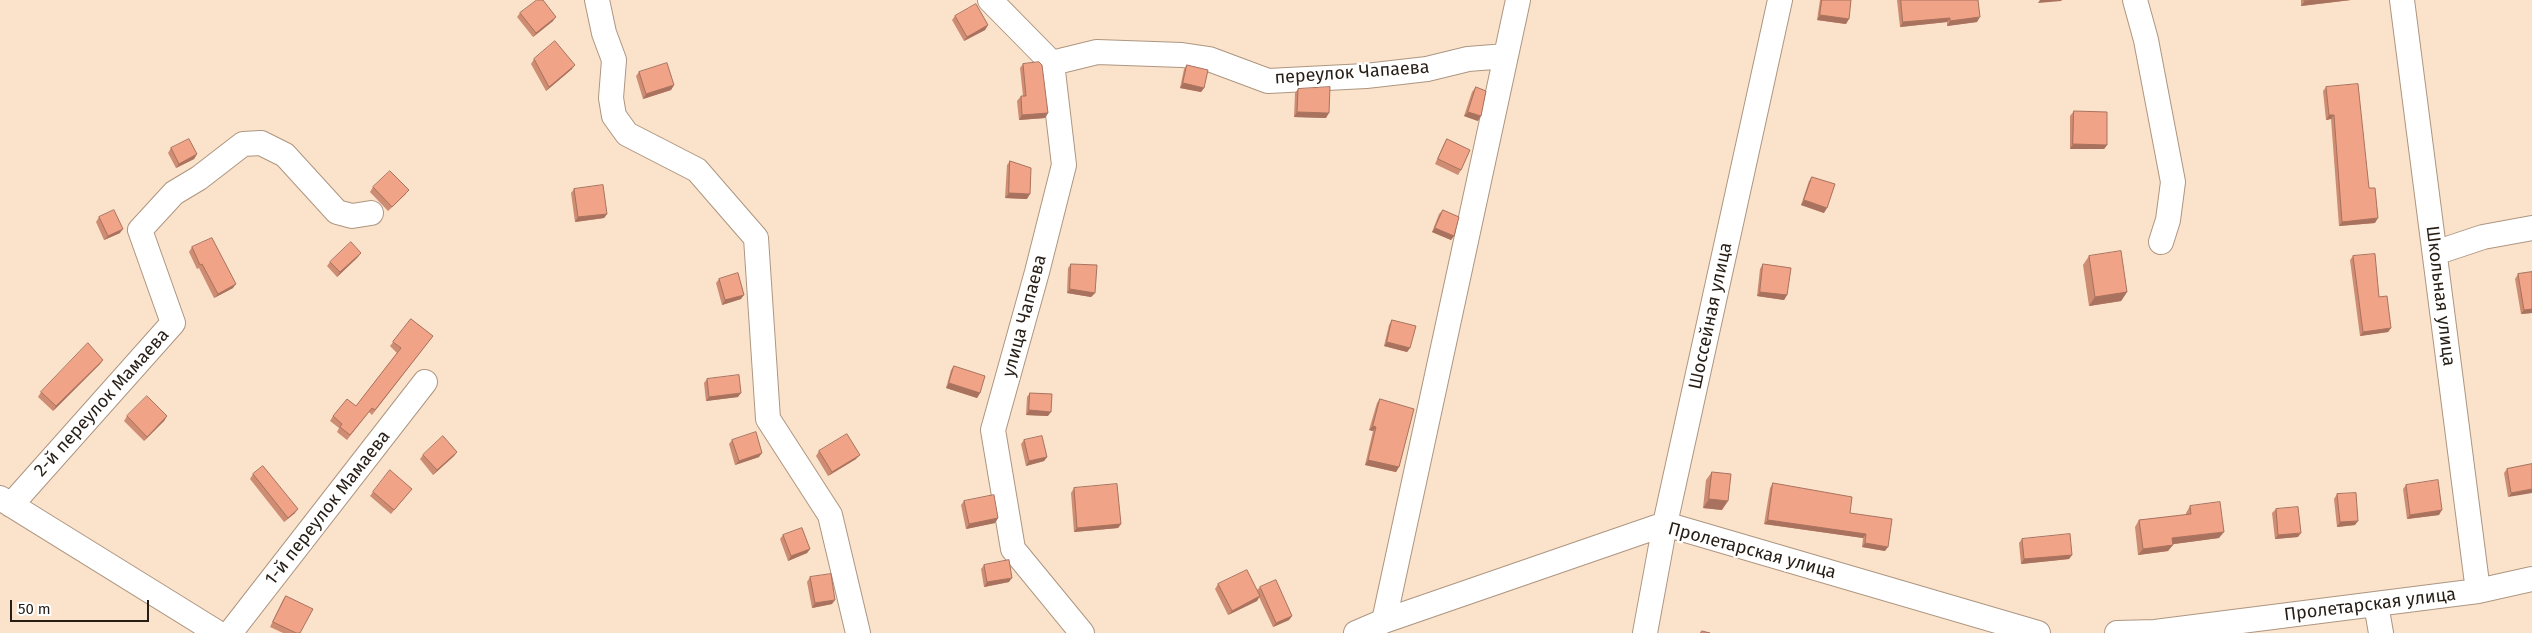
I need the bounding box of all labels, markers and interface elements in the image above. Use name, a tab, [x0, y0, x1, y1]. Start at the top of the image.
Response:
street label: переулок Чапаева	[1274, 57, 1430, 89]
street label: Школьная улица	[2421, 225, 2459, 367]
street label: Шоссейная улица	[1685, 241, 1737, 391]
street label: улица Чапаева	[998, 252, 1052, 380]
street label: 2-й переулок Мамаева	[30, 325, 174, 481]
street label: 1-й переулок Мамаева	[261, 426, 395, 590]
street label: Пролетарская улица	[1666, 518, 1838, 584]
street label: Пролетарская улица	[2283, 584, 2457, 626]
scale bar	[12, 590, 151, 622]
text: 50 m	[18, 600, 51, 618]

